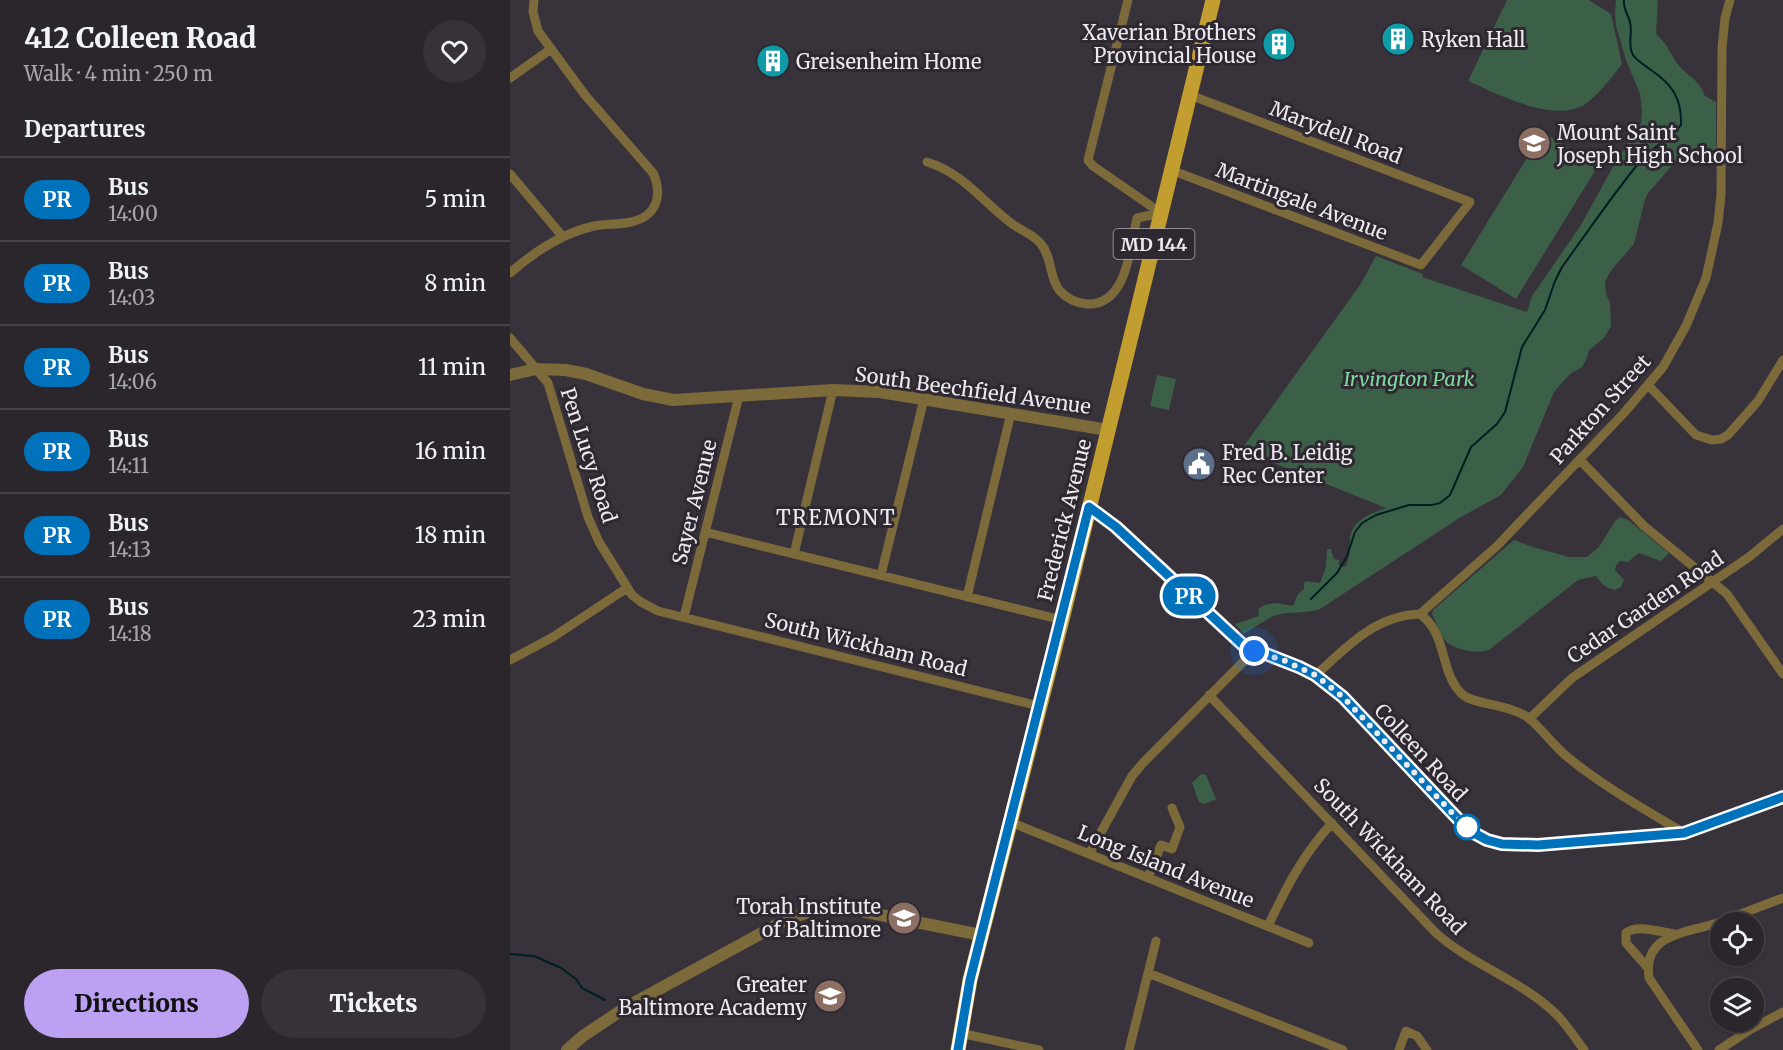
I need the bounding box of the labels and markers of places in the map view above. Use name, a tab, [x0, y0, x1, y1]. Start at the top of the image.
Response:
place label: Xaverian Brothers Provincial House	[1082, 20, 1256, 68]
building icon: Ryken Hall	[1380, 21, 1416, 57]
building icon: Xaverian Brothers Provincial House	[1261, 26, 1297, 62]
place label: Ryken Hall	[1421, 27, 1526, 52]
building icon: Greisenheim Home	[755, 43, 791, 79]
place label: Greisenheim Home	[796, 49, 981, 74]
place label: Mount Saint Joseph High School	[1556, 120, 1743, 168]
school or university icon: Mount Saint Joseph High School	[1516, 125, 1552, 161]
place label: Fred B. Leidig Rec Center	[1222, 440, 1353, 488]
public building icon: Fred B. Leidig Rec Center	[1181, 446, 1217, 482]
unlabelled marker	[1454, 814, 1480, 840]
place label: Torah Institute of Baltimore	[736, 894, 881, 942]
school or university icon: Torah Institute of Baltimore	[886, 900, 922, 936]
place label: Greater Baltimore Academy	[618, 972, 807, 1020]
school or university icon: Greater Baltimore Academy	[812, 978, 848, 1014]

